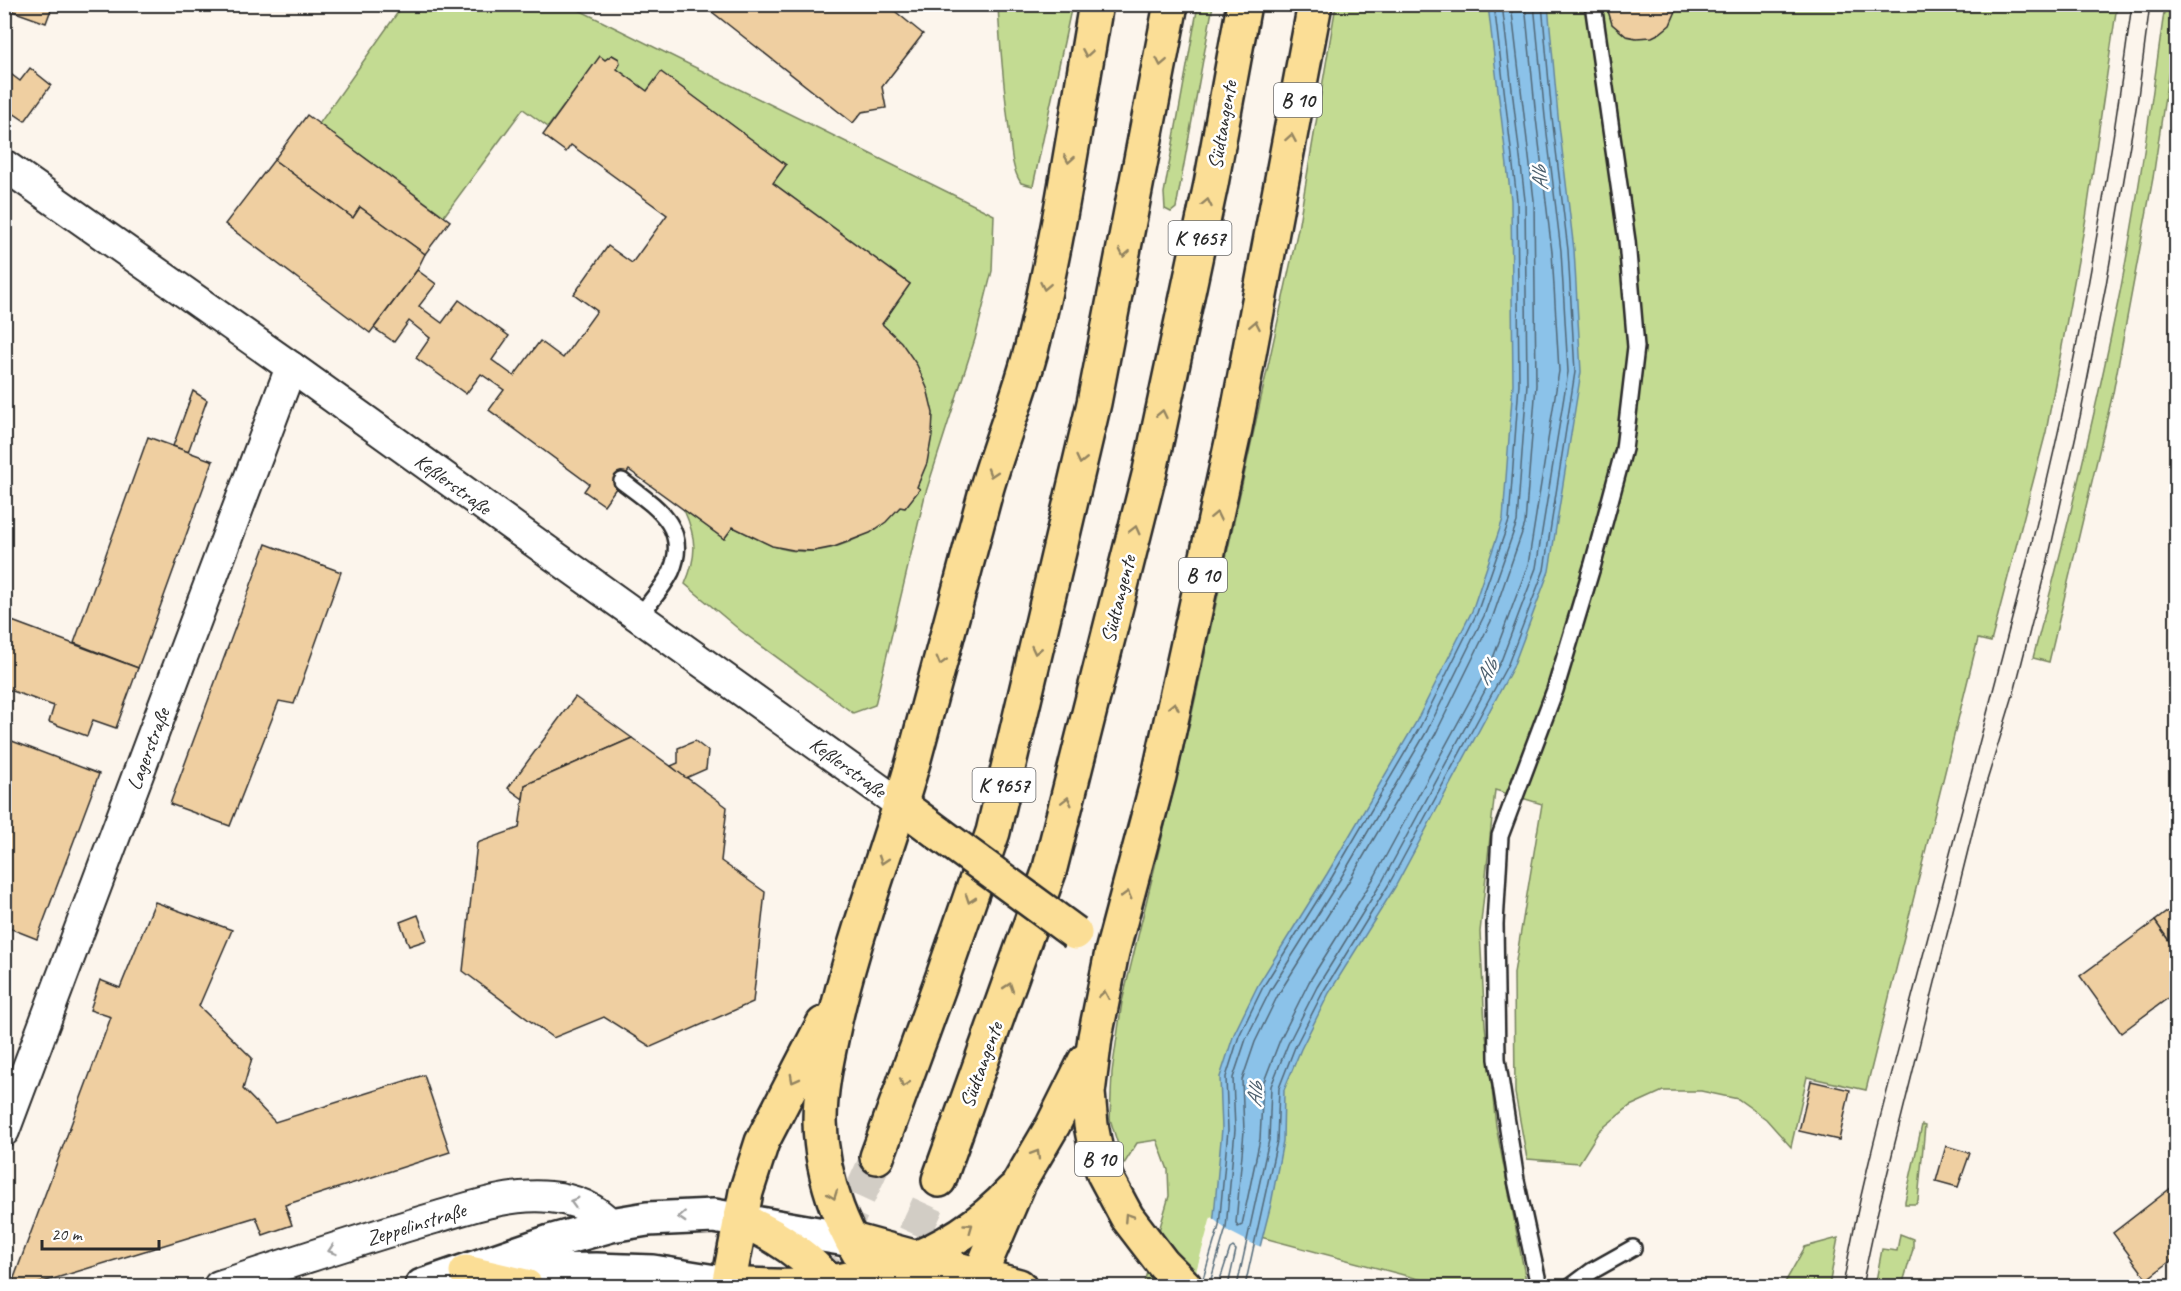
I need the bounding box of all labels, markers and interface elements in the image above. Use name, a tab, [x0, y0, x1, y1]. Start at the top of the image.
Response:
one-way arrow	[1081, 48, 1094, 58]
one-way arrow	[1155, 57, 1168, 67]
street label: Südtangente	[1201, 78, 1243, 171]
road number: B 10	[1274, 83, 1322, 117]
one-way arrow	[1284, 133, 1297, 143]
one-way arrow	[1063, 154, 1075, 164]
water label: Alb	[1525, 162, 1555, 192]
one-way arrow	[1200, 198, 1213, 208]
road number: K 9657	[1168, 221, 1232, 255]
one-way arrow	[1118, 248, 1131, 258]
one-way arrow	[1039, 281, 1052, 291]
one-way arrow	[1248, 320, 1261, 330]
one-way arrow	[1155, 409, 1168, 419]
street label: Keßlerstraße	[410, 448, 498, 522]
one-way arrow	[1075, 455, 1088, 465]
one-way arrow	[986, 467, 999, 478]
one-way arrow	[1209, 511, 1222, 521]
one-way arrow	[1128, 525, 1141, 535]
street label: Südtangente	[1095, 551, 1142, 645]
road number: B 10	[1179, 558, 1227, 592]
one-way arrow	[1030, 645, 1043, 655]
water label: Alb	[1469, 652, 1507, 690]
one-way arrow	[936, 656, 948, 666]
street label: Lagerstraße	[121, 702, 176, 794]
one-way arrow	[1167, 702, 1180, 712]
street label: Keßlerstraße	[805, 731, 893, 805]
road number: K 9657	[972, 768, 1036, 802]
one-way arrow	[1060, 796, 1073, 806]
one-way arrow	[878, 854, 890, 865]
one-way arrow	[1119, 891, 1132, 901]
one-way arrow	[964, 893, 977, 904]
one-way arrow	[1001, 982, 1014, 992]
one-way arrow	[1097, 990, 1110, 1000]
street label: Südtangente	[954, 1017, 1009, 1111]
one-way arrow	[790, 1073, 802, 1084]
one-way arrow	[899, 1077, 911, 1088]
water label: Alb	[1240, 1078, 1271, 1109]
road number: B 10	[1075, 1142, 1123, 1176]
one-way arrow	[1029, 1150, 1041, 1160]
one-way arrow	[825, 1189, 838, 1200]
street label: Zeppelinstraße	[363, 1196, 471, 1251]
one-way arrow	[569, 1197, 579, 1210]
one-way arrow	[677, 1210, 686, 1223]
scale bar	[42, 1213, 159, 1251]
one-way arrow	[1124, 1213, 1135, 1224]
text: 20 m	[51, 1223, 84, 1245]
one-way arrow	[963, 1223, 974, 1234]
one-way arrow	[327, 1242, 338, 1255]

